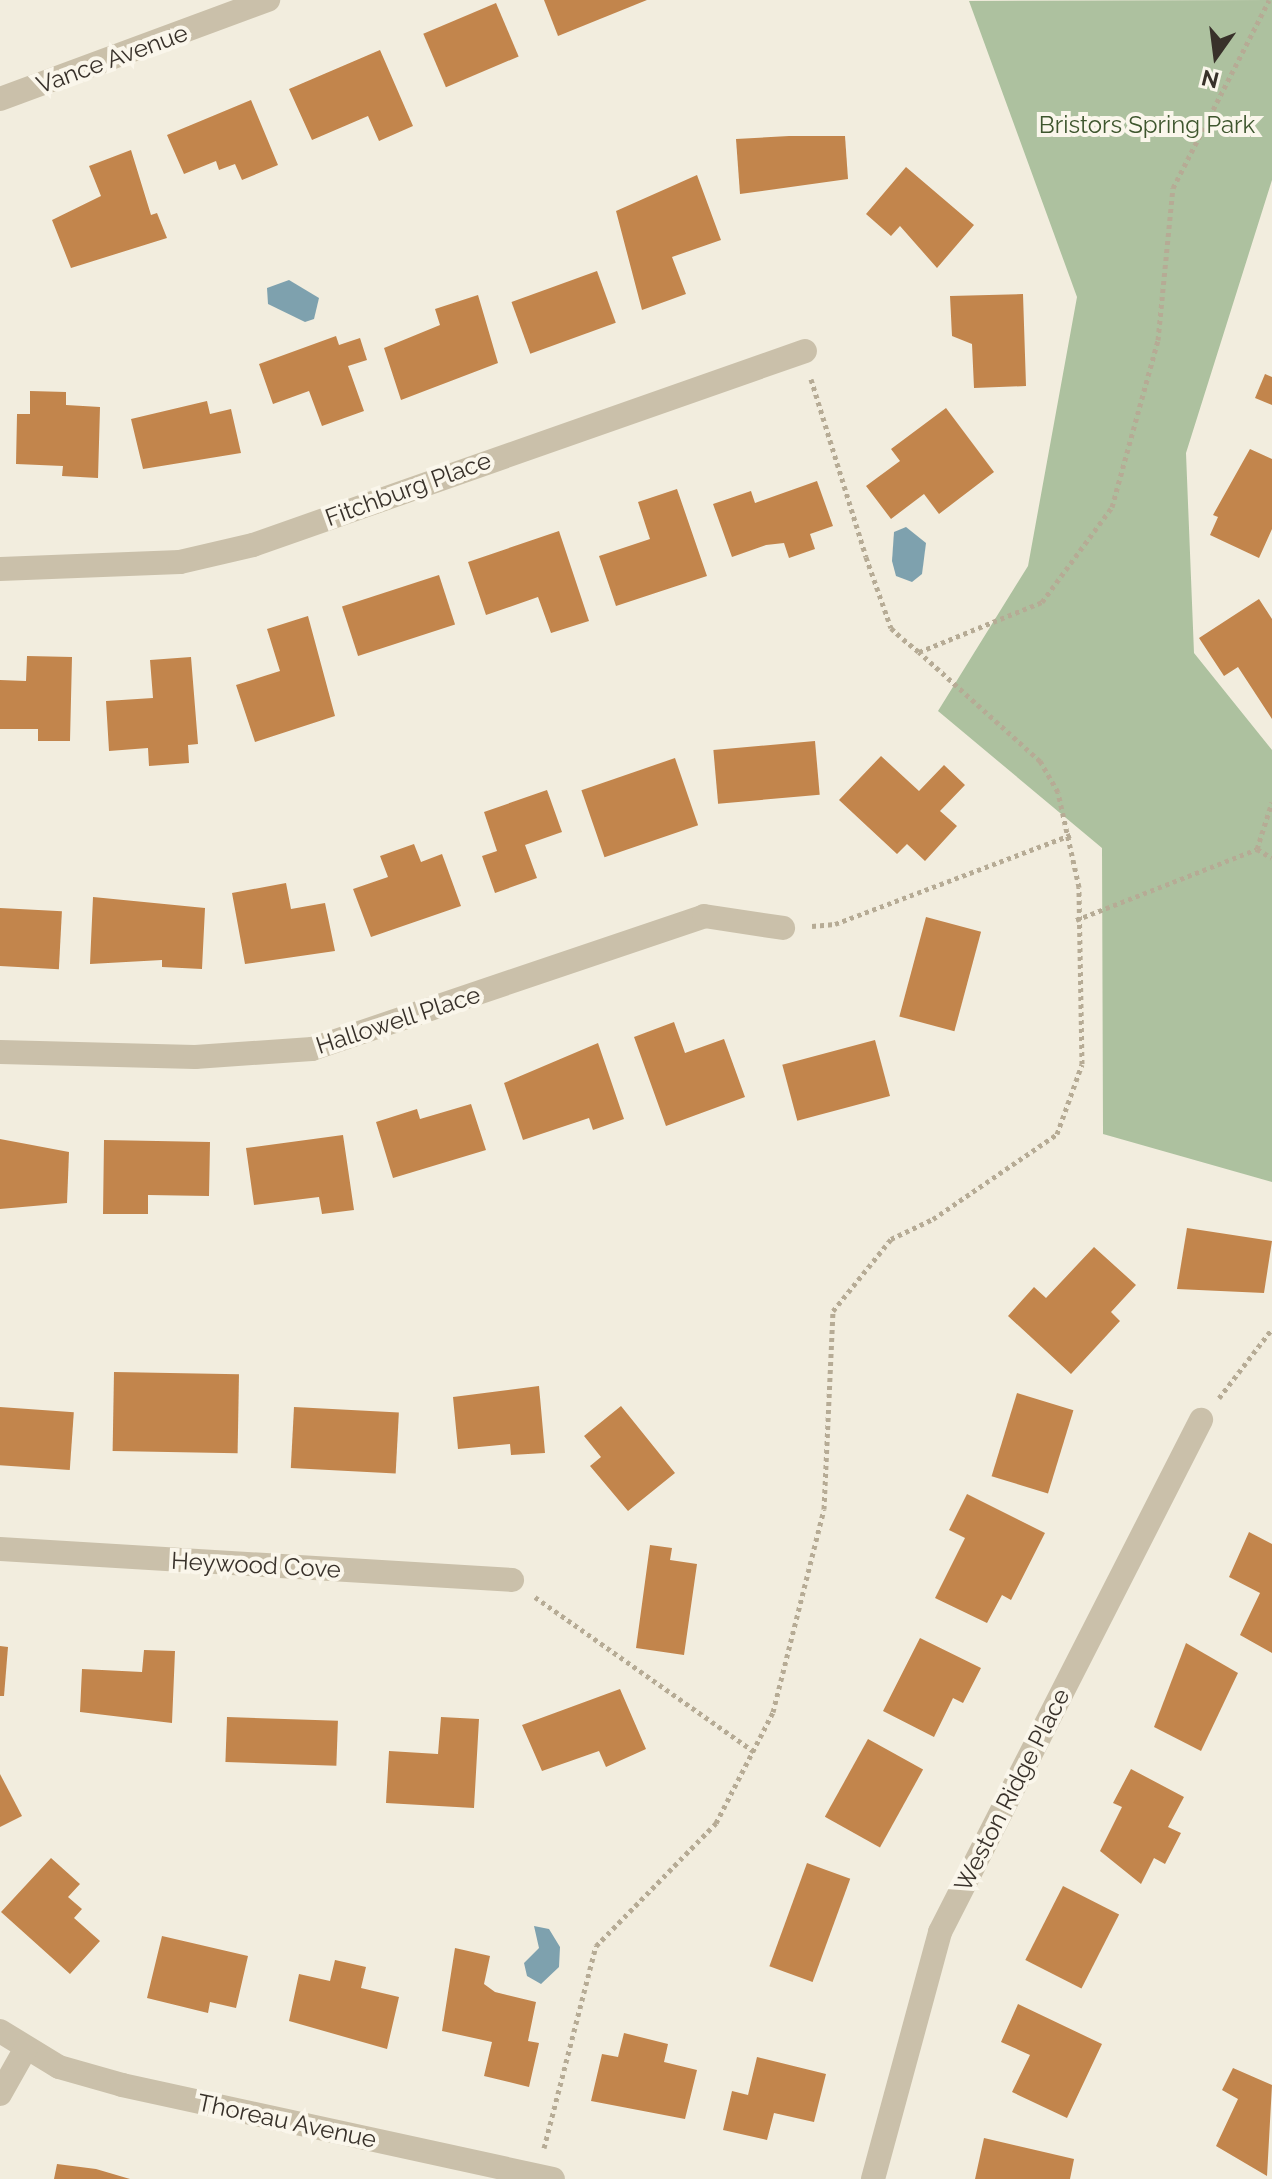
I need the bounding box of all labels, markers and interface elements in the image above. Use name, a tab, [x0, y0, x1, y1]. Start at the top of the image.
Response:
north arrow	[1176, 16, 1256, 96]
street label: Vance Avenue	[32, 18, 192, 100]
text: N	[1199, 65, 1221, 94]
park label: Bristors Spring Park	[1039, 111, 1255, 139]
street label: Fitchburg Place	[321, 446, 495, 532]
street label: Hallowell Place	[312, 980, 484, 1060]
street label: Heywood Cove	[171, 1546, 341, 1584]
street label: Weston Ridge Place	[948, 1684, 1076, 1896]
street label: Thoreau Avenue	[195, 2088, 379, 2154]

